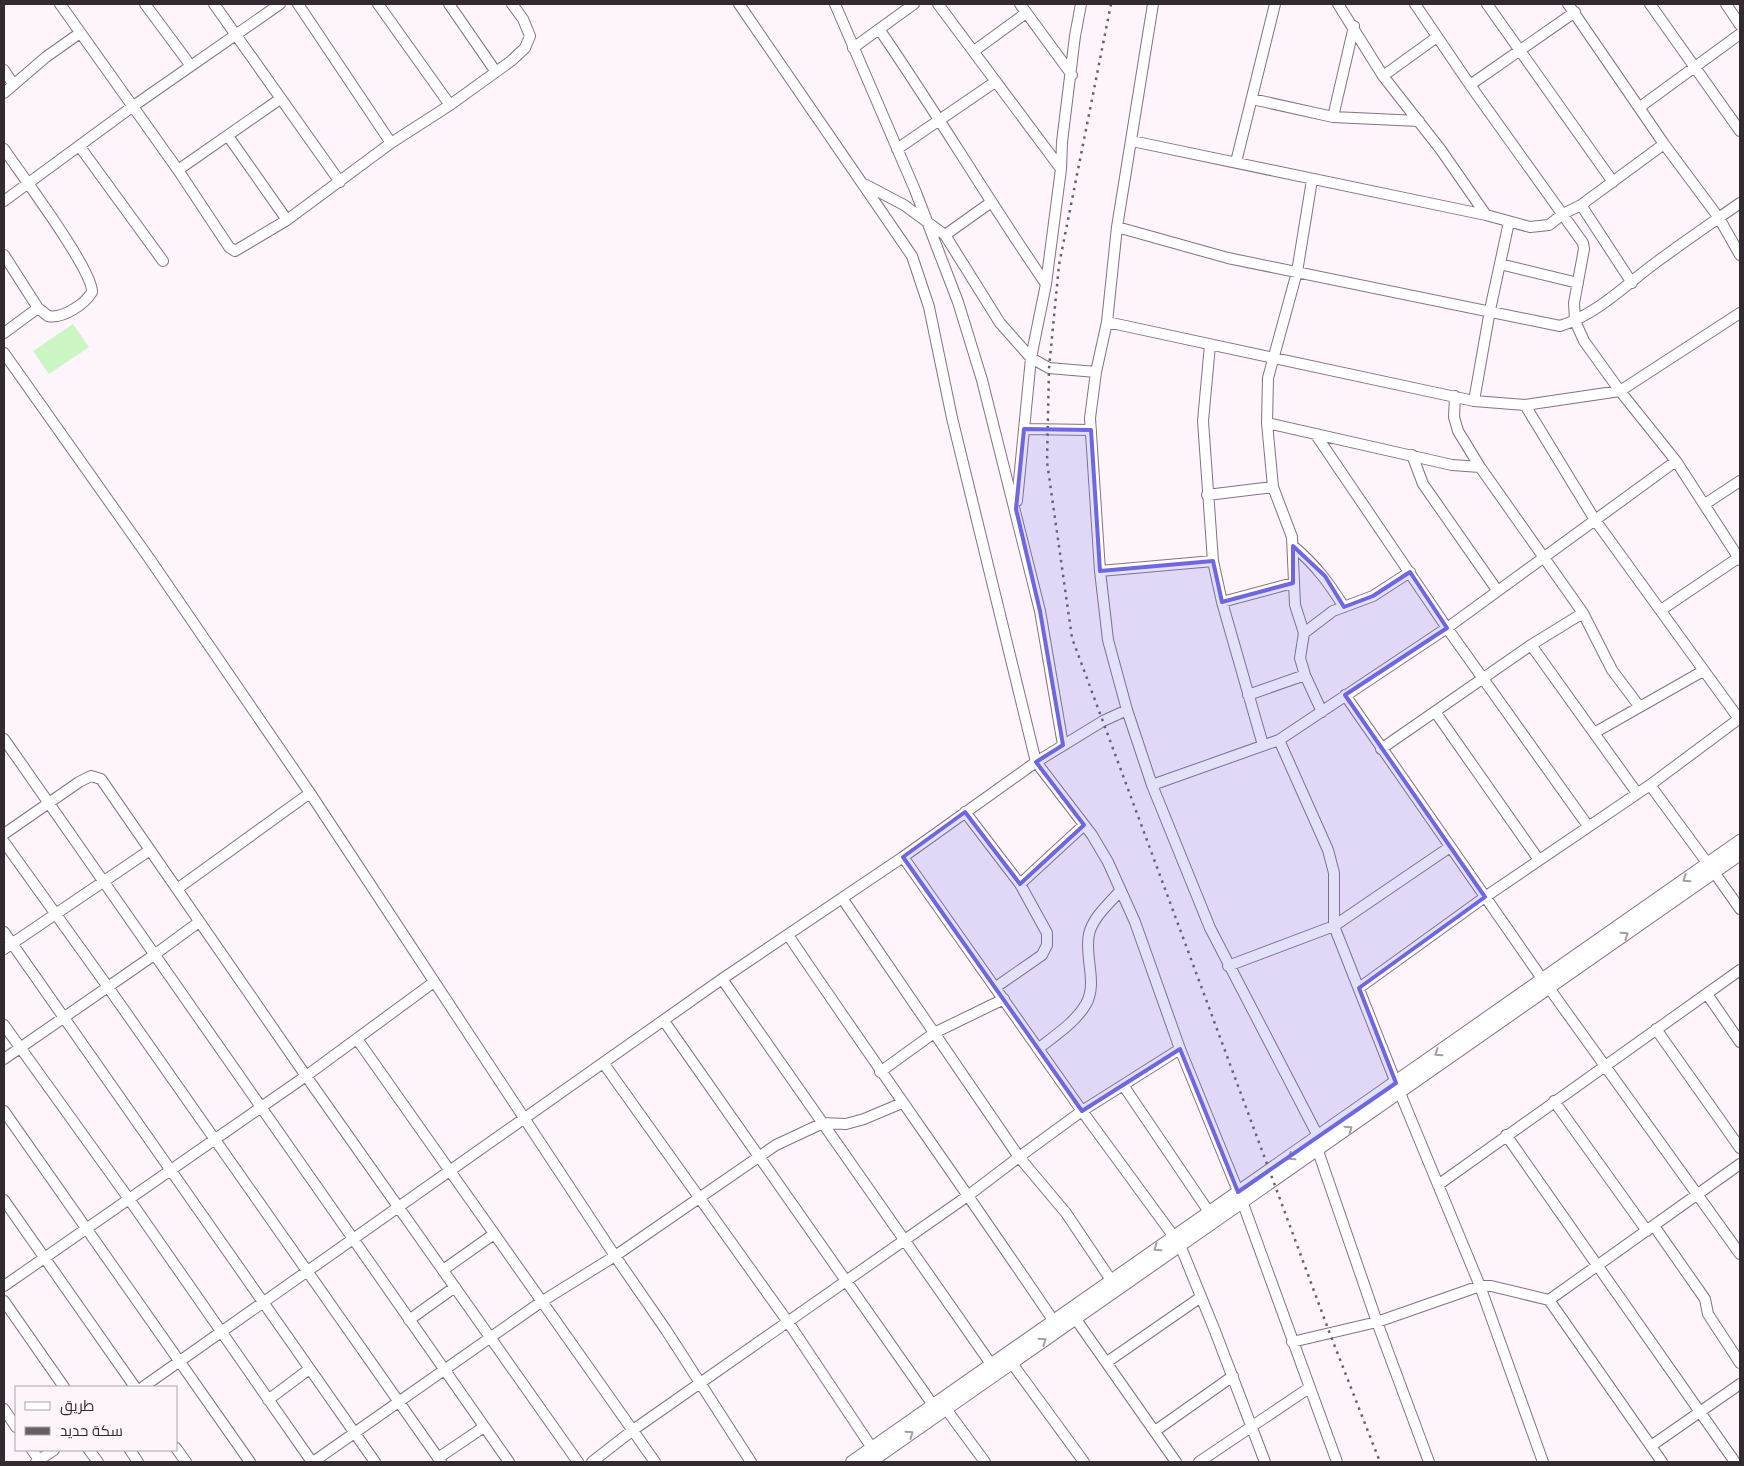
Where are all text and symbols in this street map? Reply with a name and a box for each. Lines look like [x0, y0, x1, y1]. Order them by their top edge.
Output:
one-way arrow [1682, 873, 1692, 882]
one-way arrow [1619, 932, 1629, 941]
one-way arrow [1435, 1047, 1444, 1056]
one-way arrow [1343, 1126, 1353, 1135]
one-way arrow [1287, 1150, 1296, 1160]
one-way arrow [1153, 1242, 1162, 1251]
one-way arrow [1037, 1338, 1047, 1347]
legend [15, 1386, 178, 1451]
text: طريق [60, 1397, 94, 1416]
text: سكة حديد [60, 1422, 123, 1440]
one-way arrow [904, 1431, 914, 1440]

